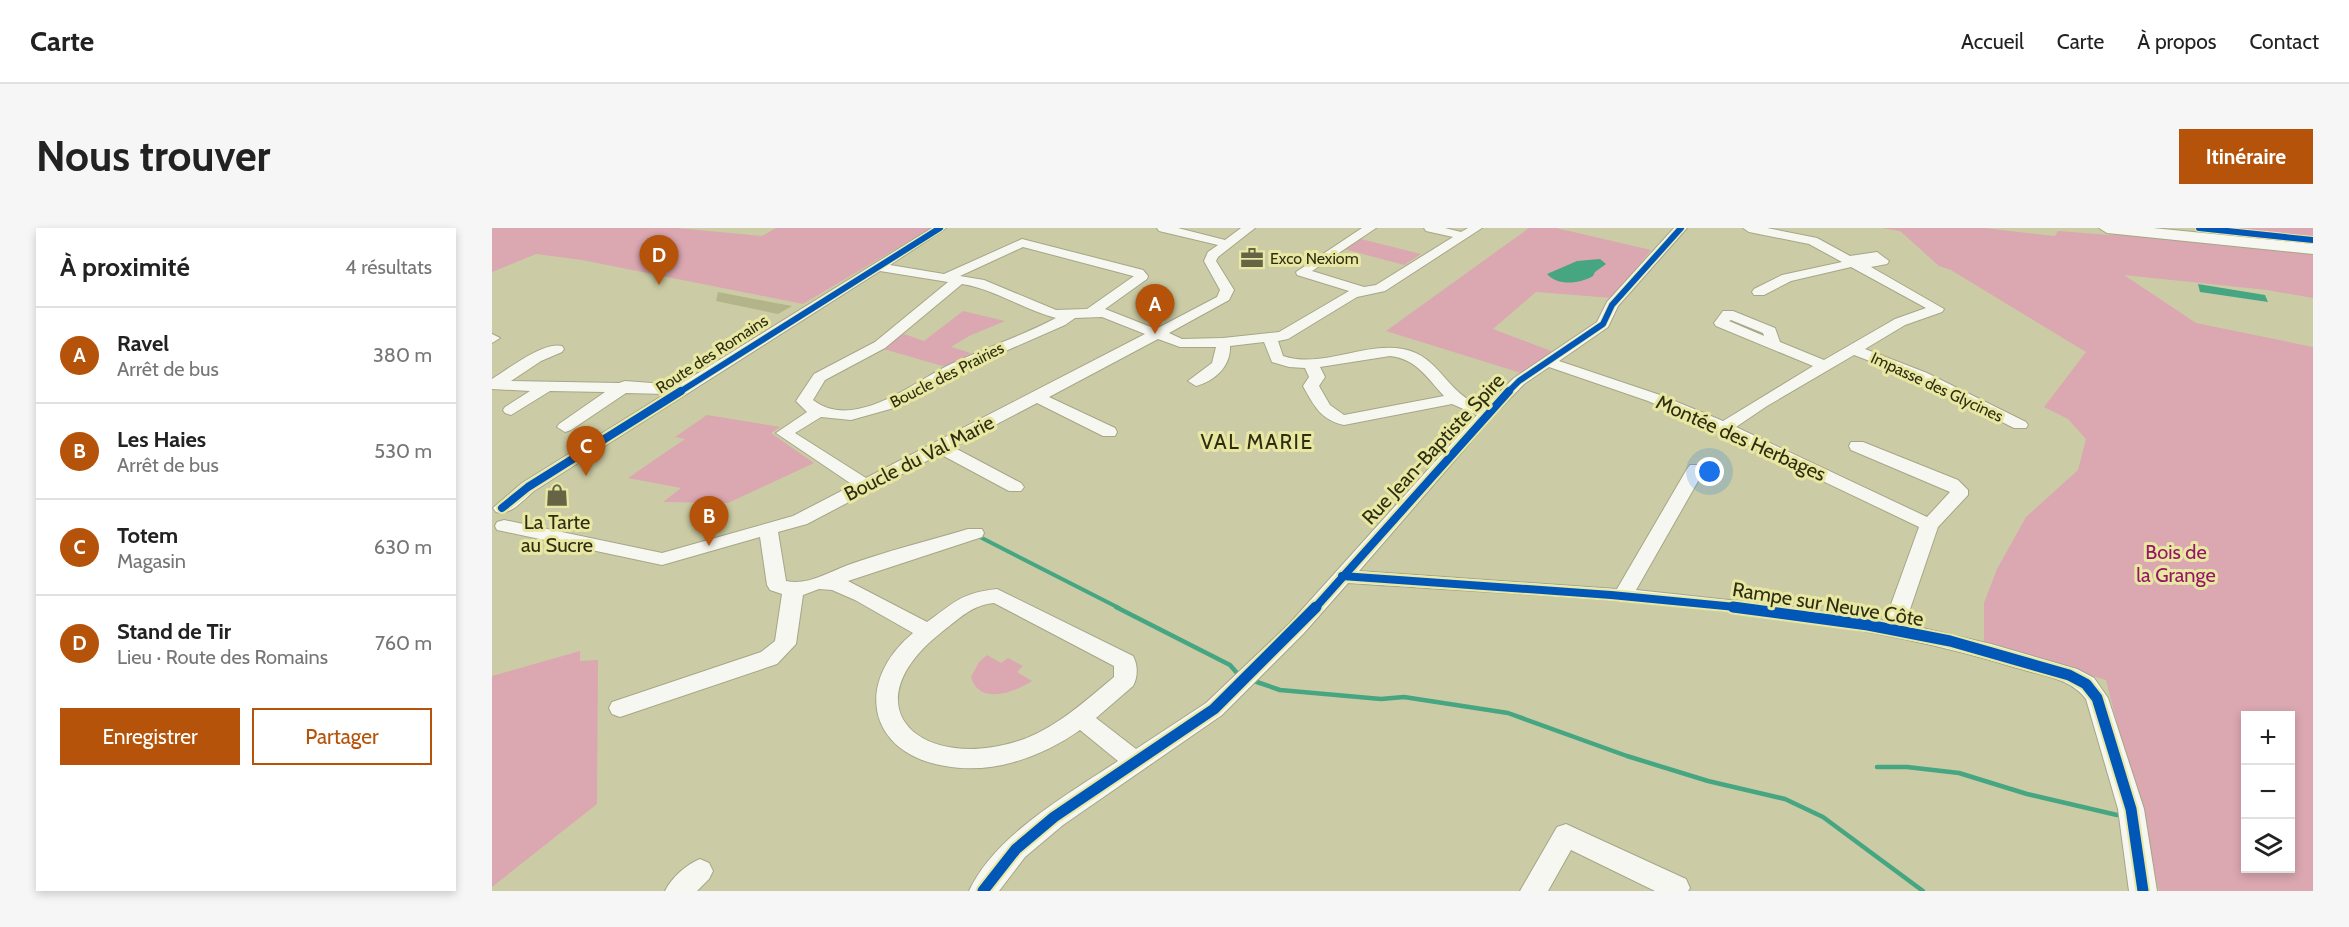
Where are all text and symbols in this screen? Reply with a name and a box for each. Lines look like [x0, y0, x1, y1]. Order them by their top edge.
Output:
text: Carte [30, 24, 94, 58]
text: Accueil [1961, 29, 2024, 54]
text: Carte [2057, 29, 2104, 54]
text: À propos [2137, 29, 2216, 54]
text: Contact [2249, 29, 2319, 54]
button: Itinéraire [2179, 129, 2313, 184]
text: Nous trouver [36, 130, 270, 182]
pin: D [640, 236, 678, 285]
office icon: Exco Nexiom [1239, 245, 1265, 271]
place label: Exco Nexiom [1270, 249, 1359, 268]
text: À proximité [60, 251, 190, 283]
text: 4 résultats [345, 255, 432, 279]
pin: A [1136, 285, 1174, 334]
street label: Route des Romains [652, 310, 772, 397]
text: Ravel [117, 330, 169, 357]
street label: Boucle des Prairies [887, 338, 1007, 412]
text: A [73, 343, 86, 367]
text: 380 m [373, 343, 432, 367]
street label: Impasse des Glycines [1868, 348, 2006, 426]
text: Arrêt de bus [117, 357, 219, 381]
street label: Rue Jean-Baptiste Spire [1357, 368, 1509, 530]
street label: Montée des Herbages [1652, 390, 1830, 486]
street label: Boucle du Val Marie [840, 410, 998, 506]
text: Les Haies [117, 426, 206, 453]
pin: C [566, 426, 605, 476]
district label: VAL MARIE [1200, 429, 1314, 454]
text: B [73, 439, 86, 463]
text: 530 m [374, 439, 432, 463]
text: Arrêt de bus [117, 453, 219, 477]
your location [1695, 457, 1724, 486]
shop icon: La Tarte au Sucre [544, 482, 570, 508]
pin: B [690, 496, 728, 546]
place label: La Tarte au Sucre [521, 510, 593, 557]
text: Totem [117, 522, 178, 549]
text: C [73, 535, 86, 559]
text: 630 m [374, 535, 432, 559]
park label: Bois de la Grange [2136, 540, 2216, 587]
text: Magasin [117, 549, 186, 573]
street label: Rampe sur Neuve Côte [1731, 577, 1925, 631]
text: Stand de Tir [117, 618, 231, 645]
text: D [72, 631, 87, 655]
text: 760 m [375, 631, 432, 655]
text: Lieu · Route des Romains [117, 645, 328, 669]
button: Enregistrer [60, 708, 240, 765]
button: Partager [252, 708, 432, 765]
map controls [2241, 711, 2295, 873]
button: + [2241, 711, 2295, 765]
button: − [2241, 765, 2295, 819]
button: layers [2241, 819, 2295, 873]

